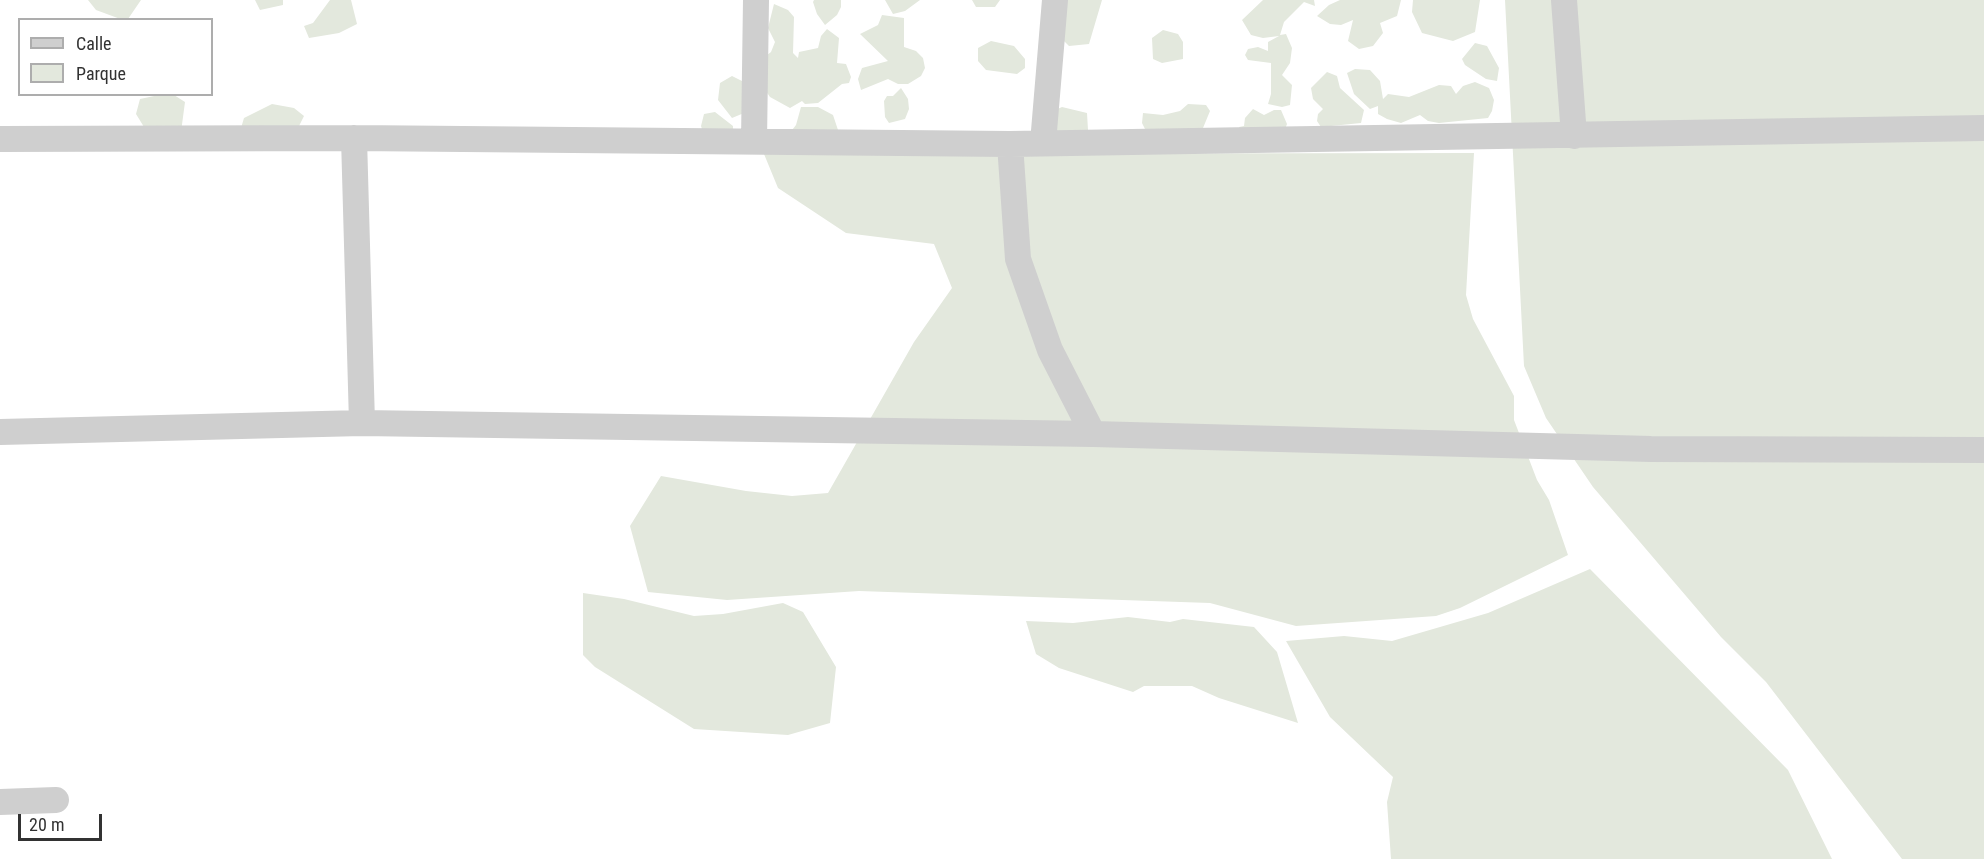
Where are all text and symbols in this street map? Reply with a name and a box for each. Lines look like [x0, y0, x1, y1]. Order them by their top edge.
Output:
legend [18, 18, 213, 96]
text: Calle [76, 33, 112, 54]
text: Parque [76, 63, 126, 84]
scale bar [21, 802, 105, 840]
text: 20 m [29, 814, 64, 835]

